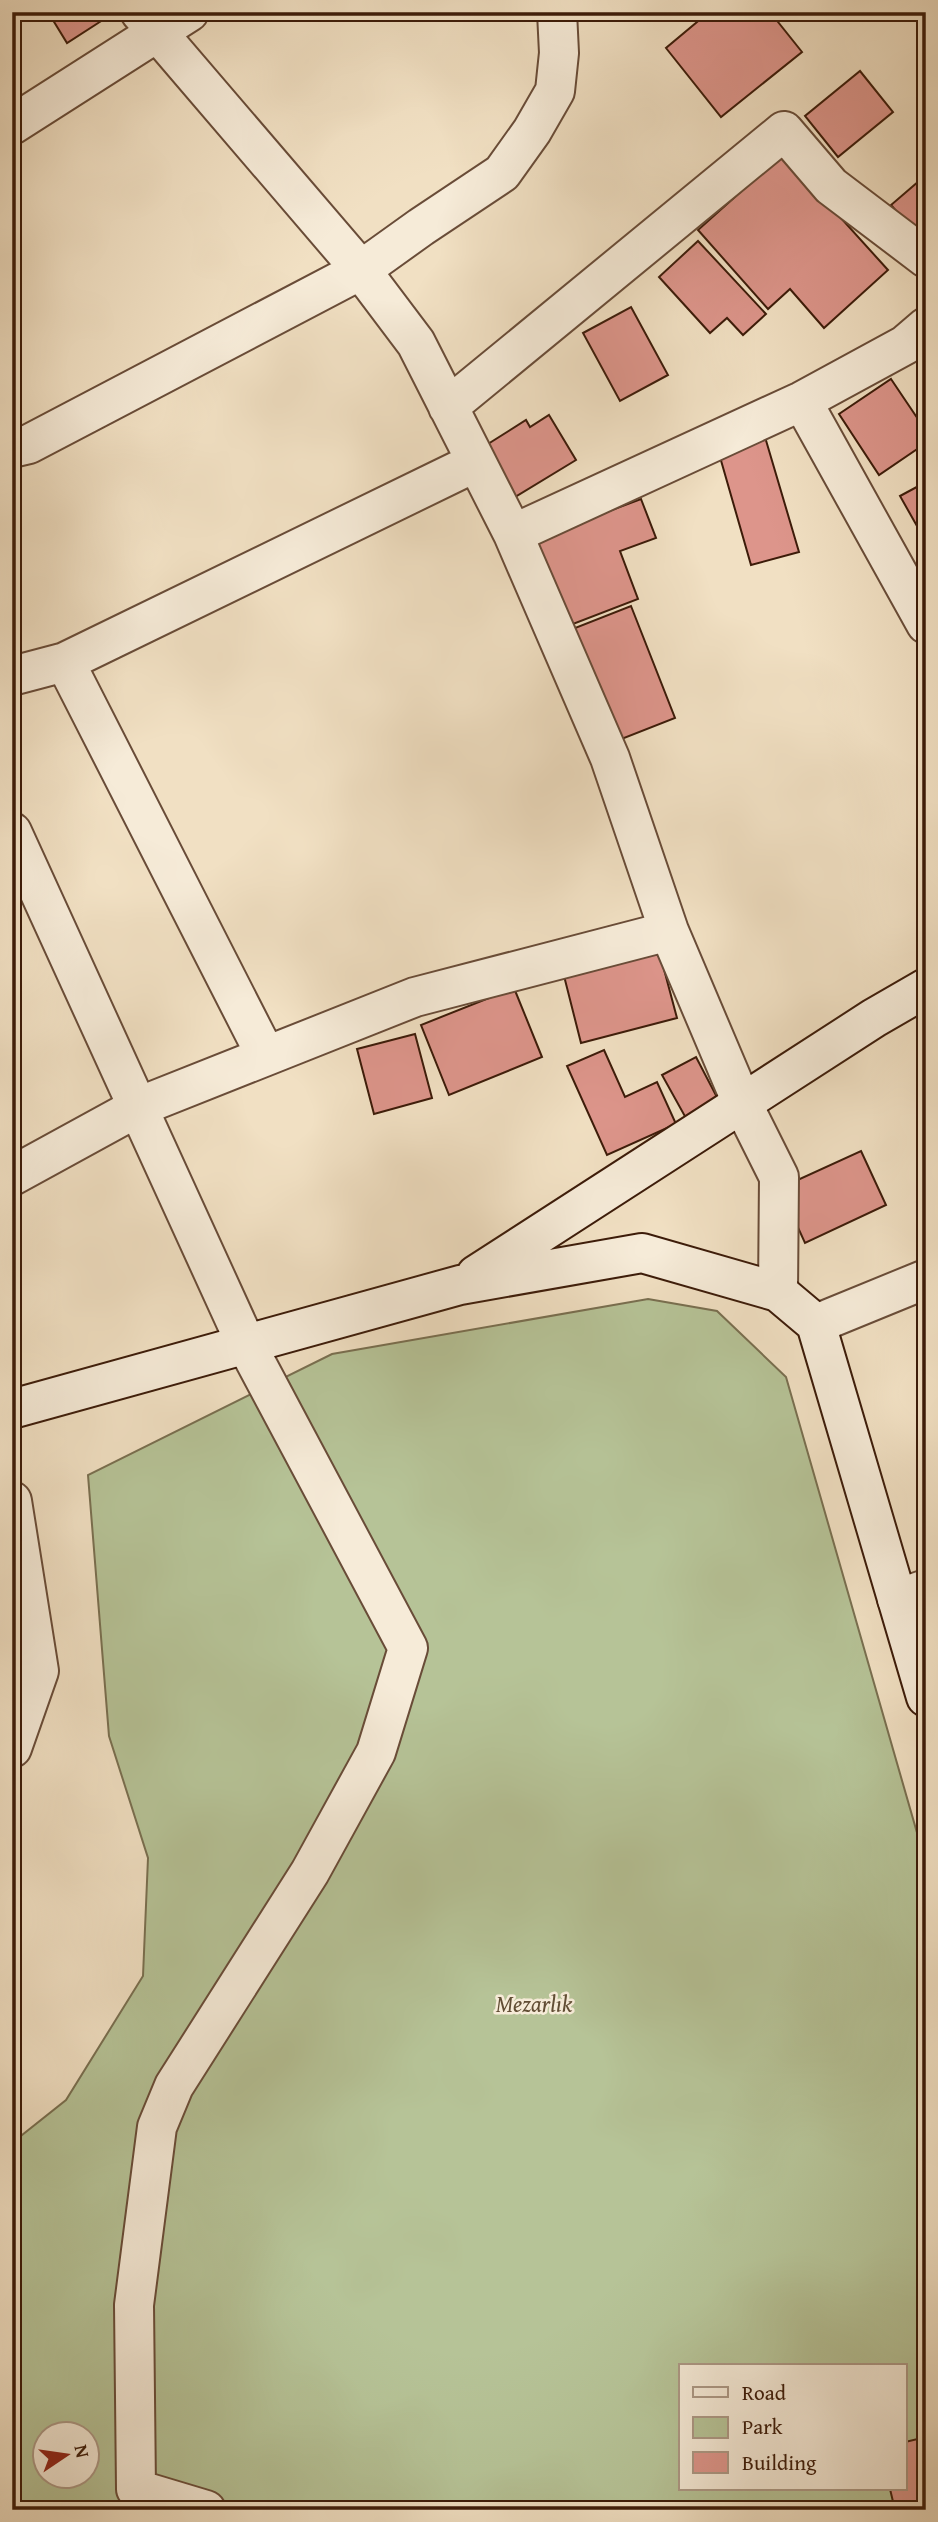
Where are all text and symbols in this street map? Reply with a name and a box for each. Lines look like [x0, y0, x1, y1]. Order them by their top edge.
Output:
park label: Mezarlık [496, 1987, 573, 2020]
legend [679, 2364, 906, 2490]
text: Road [742, 2377, 787, 2408]
text: Park [742, 2411, 783, 2442]
north arrow [32, 2420, 102, 2490]
text: N [67, 2442, 98, 2461]
text: Building [742, 2447, 817, 2478]

